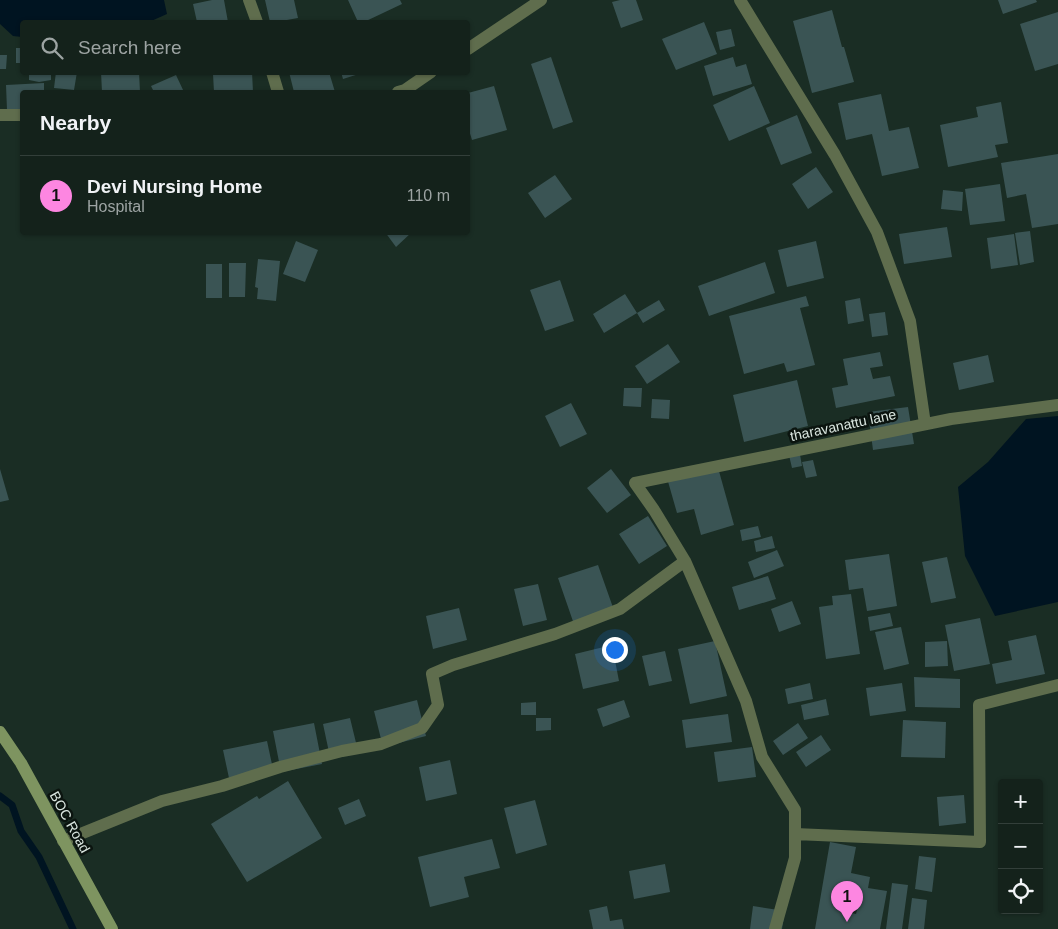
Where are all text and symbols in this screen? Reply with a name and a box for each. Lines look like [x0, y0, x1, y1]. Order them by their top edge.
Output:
search box [20, 20, 470, 75]
icon: search [38, 34, 66, 62]
text: Search here [78, 37, 182, 58]
text: Nearby [40, 111, 111, 134]
text: Devi Nursing Home [87, 176, 262, 197]
text: 1 [52, 187, 60, 204]
text: 110 m [407, 187, 450, 204]
text: Hospital [87, 198, 145, 215]
street label: tharavanattu lane [788, 406, 898, 444]
your location [602, 637, 628, 663]
map controls [998, 779, 1043, 914]
button: + [998, 779, 1043, 824]
street label: BOC Road [47, 789, 93, 855]
button: − [998, 824, 1043, 869]
button: locate [998, 869, 1043, 914]
pin: 1 [831, 881, 863, 922]

